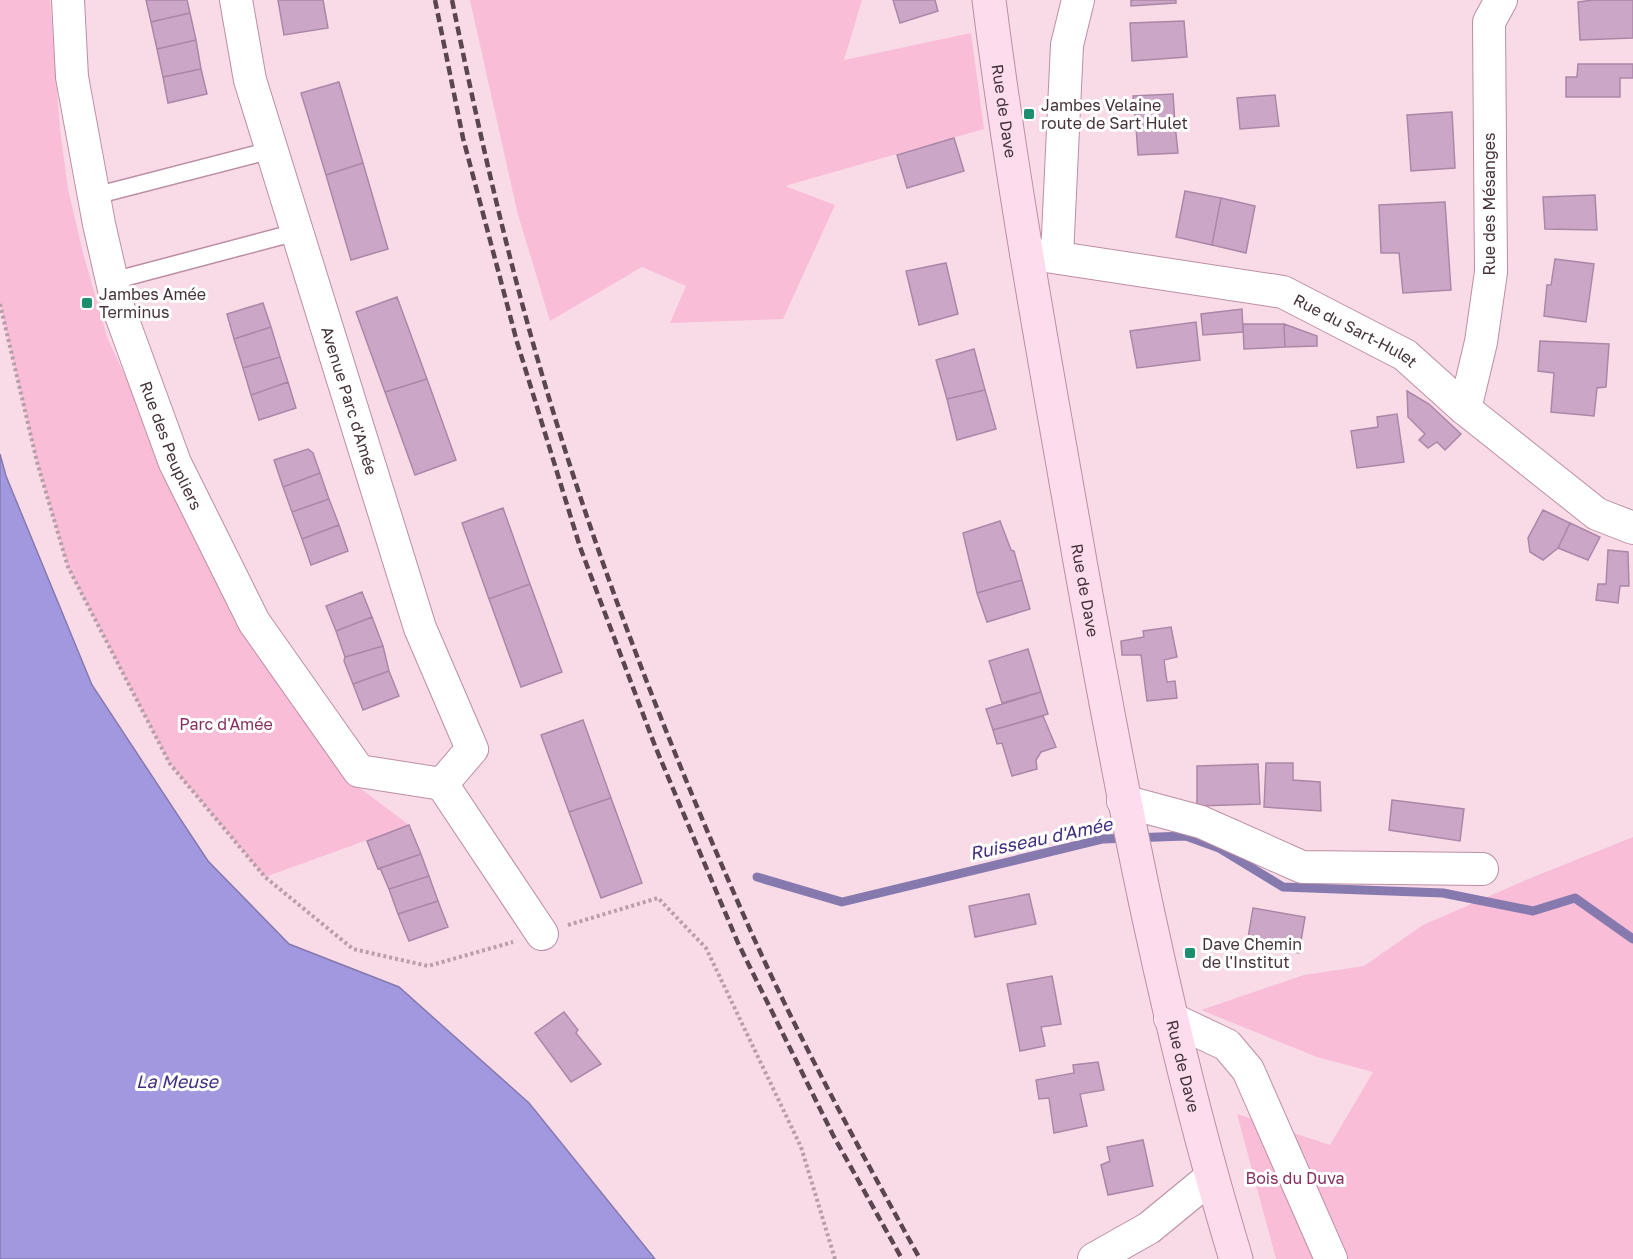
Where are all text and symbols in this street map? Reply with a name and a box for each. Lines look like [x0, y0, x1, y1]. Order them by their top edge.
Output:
street label: Rue de Dave [988, 63, 1021, 159]
place label: Jambes Velaine route de Sart Hulet [1041, 95, 1188, 133]
marker: Jambes Velaine route de Sart Hulet [1022, 107, 1036, 121]
street label: Rue des Mésanges [1479, 132, 1499, 276]
place label: Jambes Amée Terminus [99, 284, 206, 322]
street label: Rue du Sart-Hulet [1290, 289, 1422, 372]
marker: Jambes Amée Terminus [80, 296, 94, 310]
street label: Avenue Parc d'Amée [317, 324, 382, 477]
street label: Rue des Peupliers [136, 378, 207, 513]
street label: Rue de Dave [1067, 542, 1103, 638]
park label: Parc d'Amée [179, 714, 273, 734]
water label: Ruisseau d'Amée [968, 812, 1116, 864]
place label: Dave Chemin de l'Institut [1202, 934, 1302, 972]
marker: Dave Chemin de l'Institut [1183, 946, 1197, 960]
street label: Rue de Dave [1162, 1018, 1204, 1114]
water label: La Meuse [136, 1070, 220, 1092]
park label: Bois du Duva [1245, 1168, 1345, 1188]

